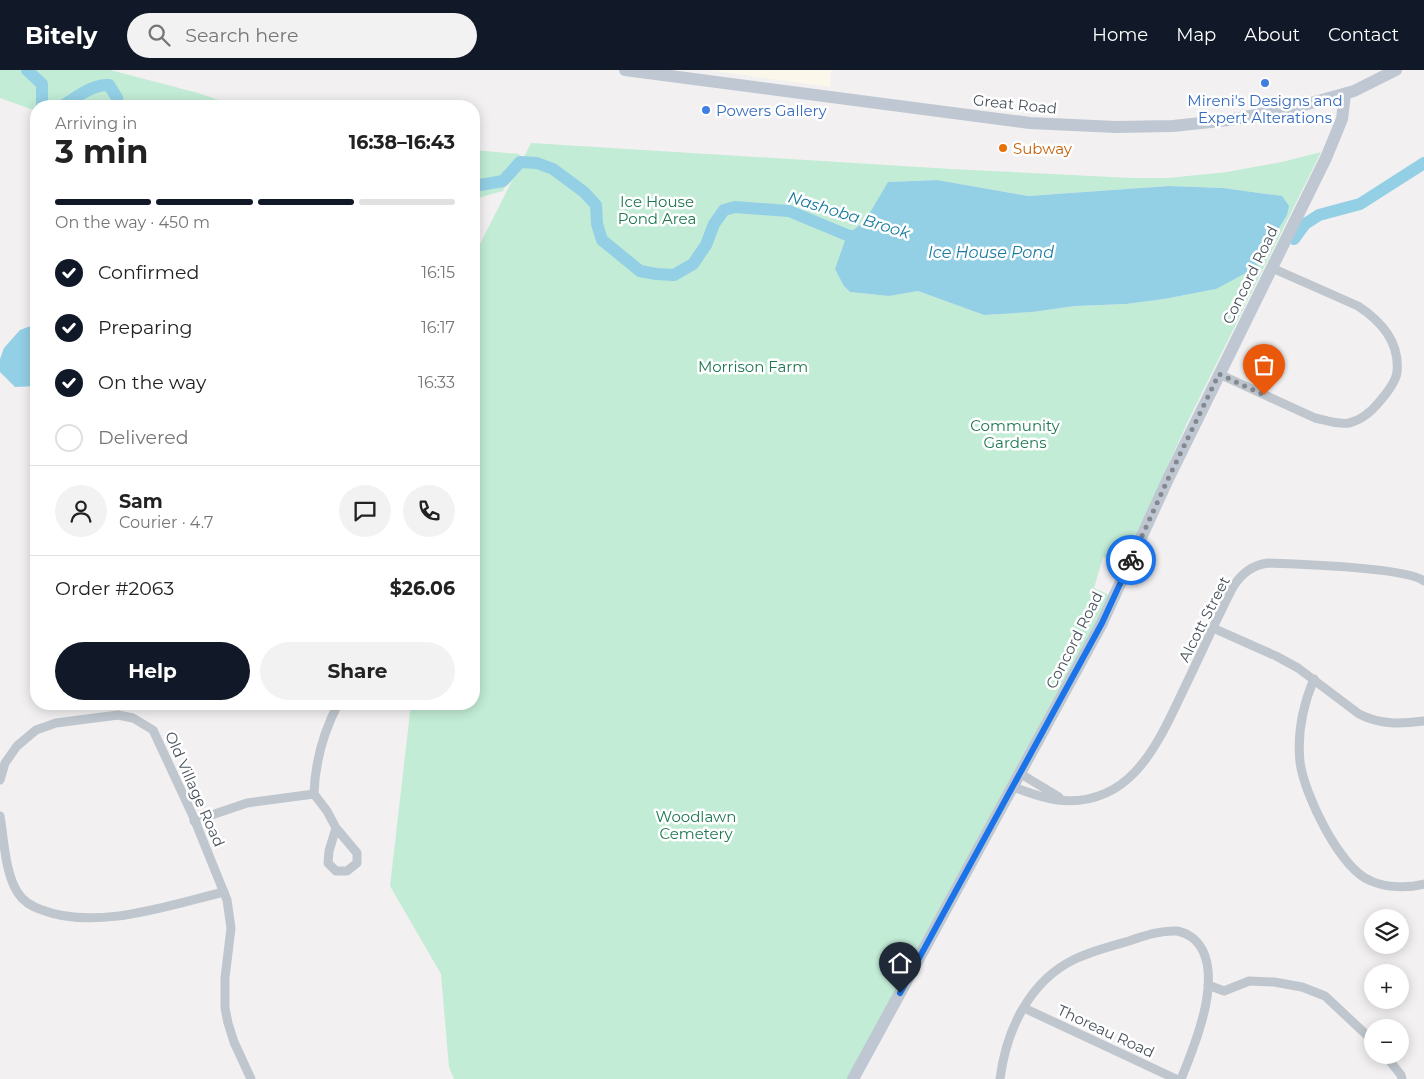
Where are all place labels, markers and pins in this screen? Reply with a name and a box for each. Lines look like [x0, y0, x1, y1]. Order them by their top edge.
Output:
marker: Mireni's Designs and Expert Alterations [1259, 77, 1271, 89]
place label: Mireni's Designs and Expert Alterations [1187, 91, 1343, 127]
place label: Powers Gallery [716, 101, 828, 120]
marker: Powers Gallery [700, 104, 712, 116]
place label: Subway [1013, 139, 1073, 158]
marker: Subway [997, 142, 1009, 154]
pin [1243, 344, 1285, 395]
pin [879, 942, 921, 993]

